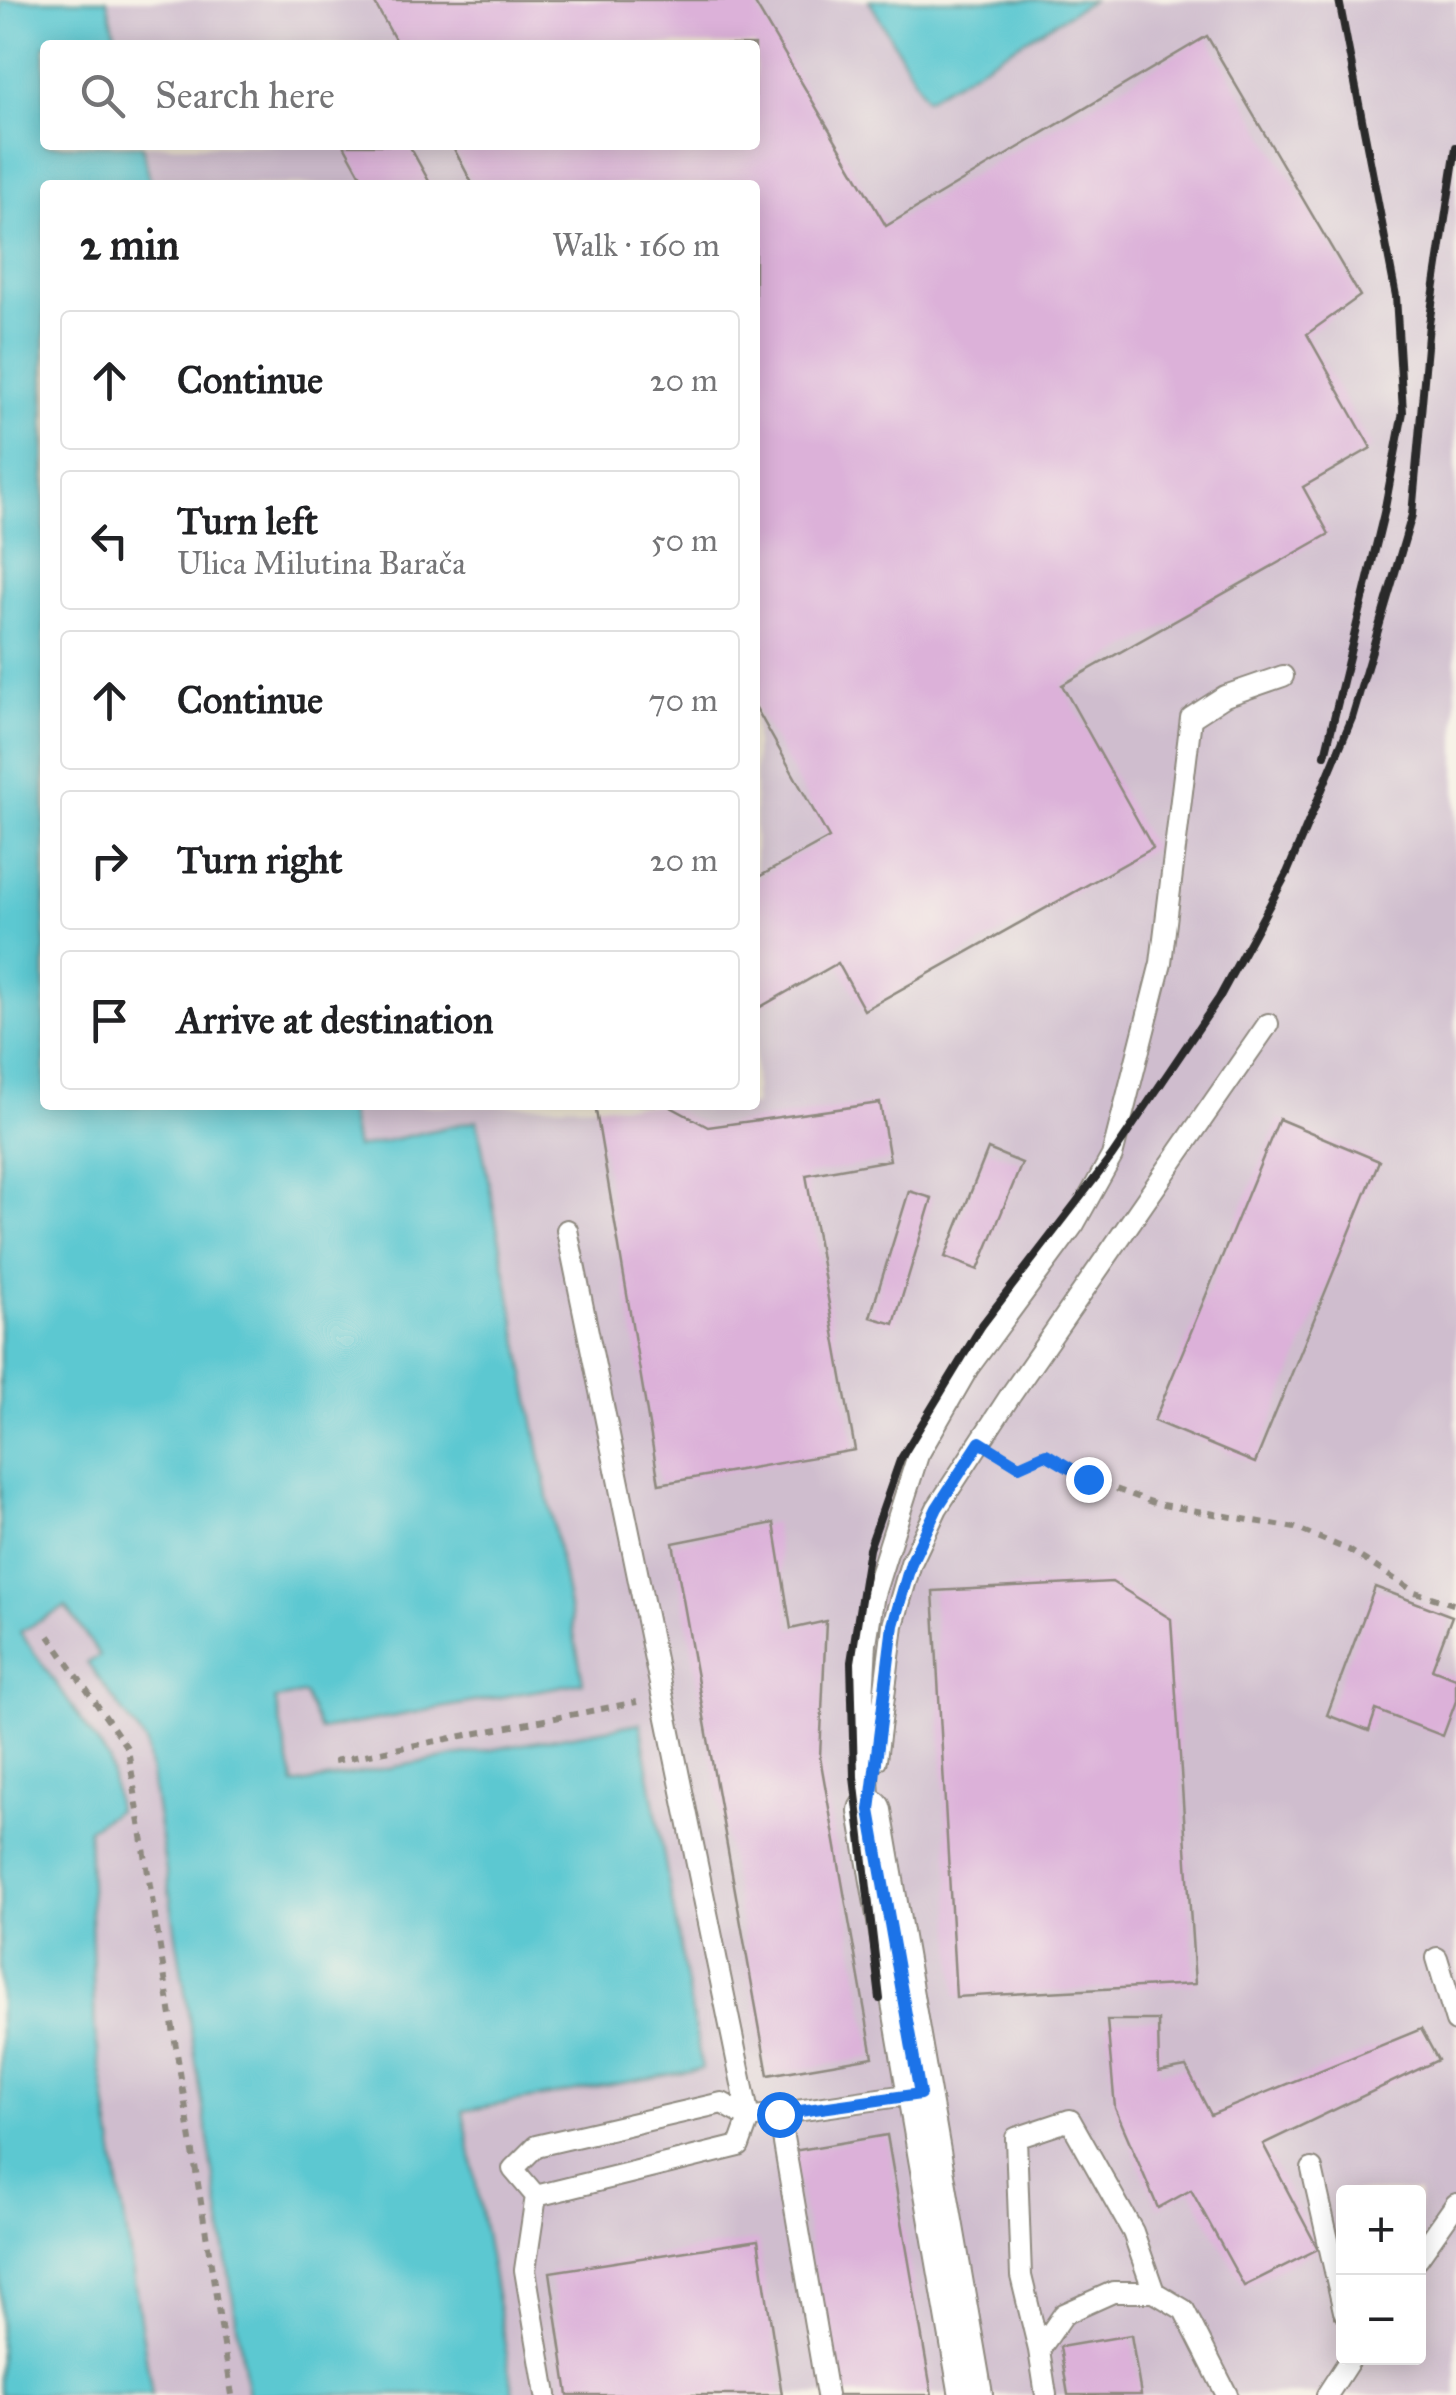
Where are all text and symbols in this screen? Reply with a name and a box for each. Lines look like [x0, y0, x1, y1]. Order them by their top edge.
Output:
search box [40, 40, 760, 150]
icon: search [75, 68, 130, 123]
text: Search here [155, 72, 335, 118]
text: 2 min [80, 219, 179, 271]
text: Walk · 160 m [552, 226, 720, 265]
icon: ahead [82, 353, 137, 408]
text: Continue [177, 357, 323, 403]
text: 20 m [650, 361, 718, 400]
text: Turn left [177, 498, 318, 544]
icon: left [82, 513, 137, 568]
text: 50 m [651, 521, 718, 560]
text: Ulica Milutina Barača [177, 544, 466, 583]
icon: ahead [82, 673, 137, 728]
text: Continue [177, 677, 323, 723]
text: 70 m [649, 681, 718, 720]
icon: right [82, 833, 137, 888]
text: Turn right [177, 837, 343, 883]
text: 20 m [650, 841, 718, 880]
icon: arrive [82, 993, 137, 1048]
text: Arrive at destination [177, 997, 494, 1043]
route end [1066, 1457, 1112, 1503]
route start [757, 2092, 803, 2138]
map controls [1336, 2185, 1426, 2365]
button: + [1336, 2185, 1426, 2275]
button: − [1336, 2275, 1426, 2365]

